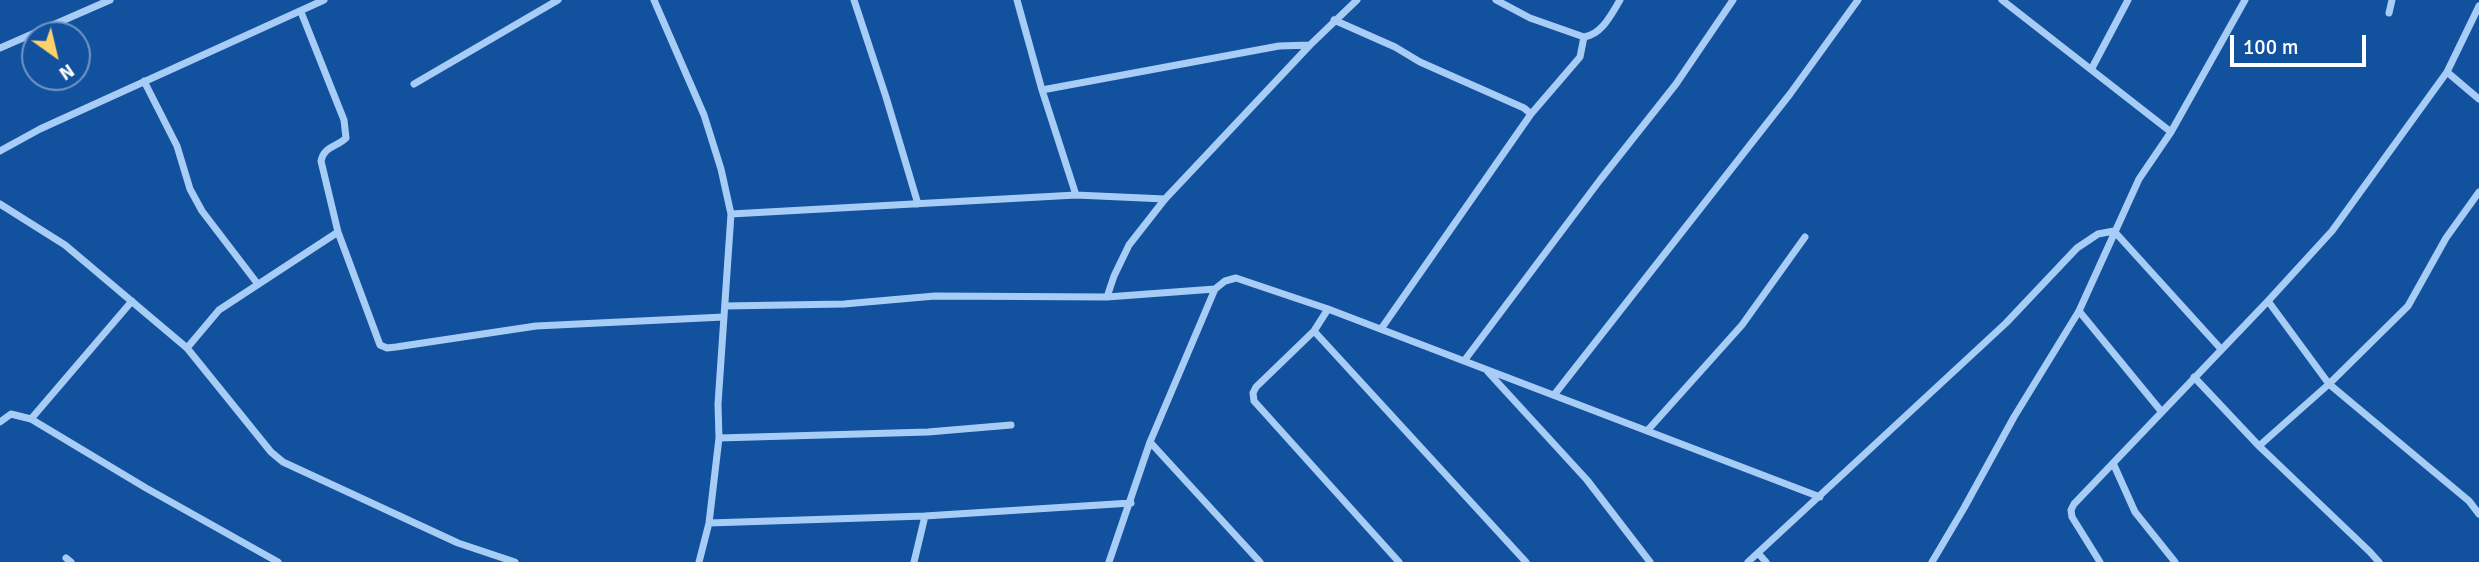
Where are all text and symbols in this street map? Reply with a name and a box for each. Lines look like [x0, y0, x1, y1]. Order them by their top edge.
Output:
north arrow [21, 21, 91, 91]
scale bar [2234, 21, 2370, 65]
text: 100 m [2243, 34, 2298, 60]
text: N [54, 58, 79, 85]

